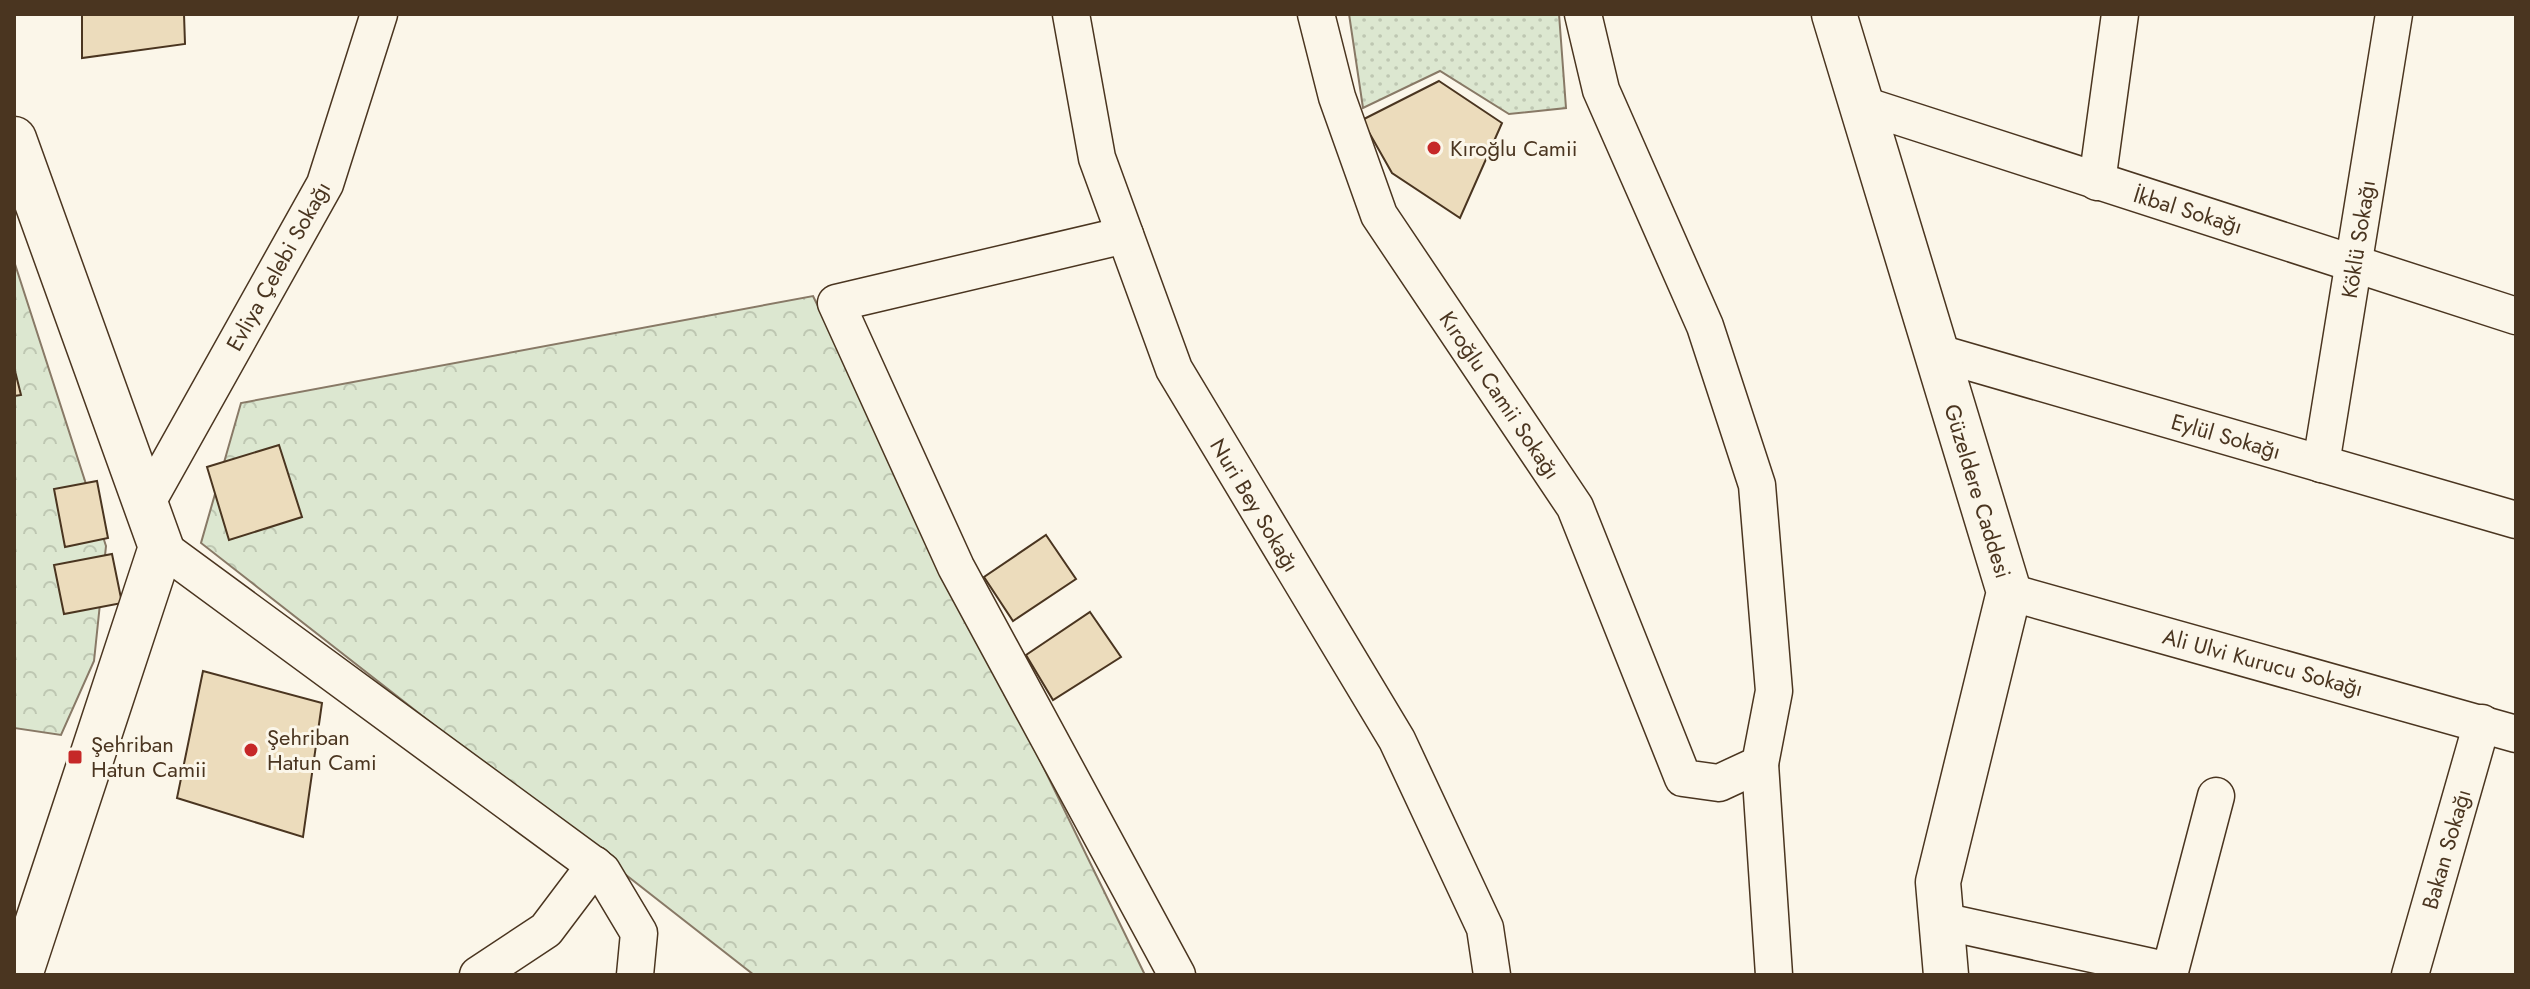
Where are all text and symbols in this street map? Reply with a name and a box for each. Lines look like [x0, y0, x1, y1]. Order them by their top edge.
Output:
place label: Kıroğlu Camii [1450, 132, 1577, 164]
marker: Kıroğlu Camii [1425, 139, 1443, 157]
street label: Evliya Çelebi Sokağı [218, 175, 338, 357]
street label: İkbal Sokağı [2130, 178, 2246, 242]
street label: Köklü Sokağı [2333, 178, 2383, 300]
street label: Kıroğlu Camii Sokağı [1432, 305, 1568, 485]
street label: Güzeldere Caddesi [1936, 400, 2020, 582]
street label: Eylül Sokağı [2167, 405, 2285, 467]
street label: Nuri Bey Sokağı [1202, 432, 1308, 578]
street label: Ali Ulvi Kurucu Sokağı [2159, 620, 2367, 704]
place label: Şehriban Hatun Cami [267, 721, 377, 778]
place label: Şehriban Hatun Camii [91, 728, 207, 785]
marker: Şehriban Hatun Cami [242, 741, 260, 759]
marker: Şehriban Hatun Camii [66, 748, 84, 766]
street label: Bakan Sokağı [2414, 785, 2478, 913]

